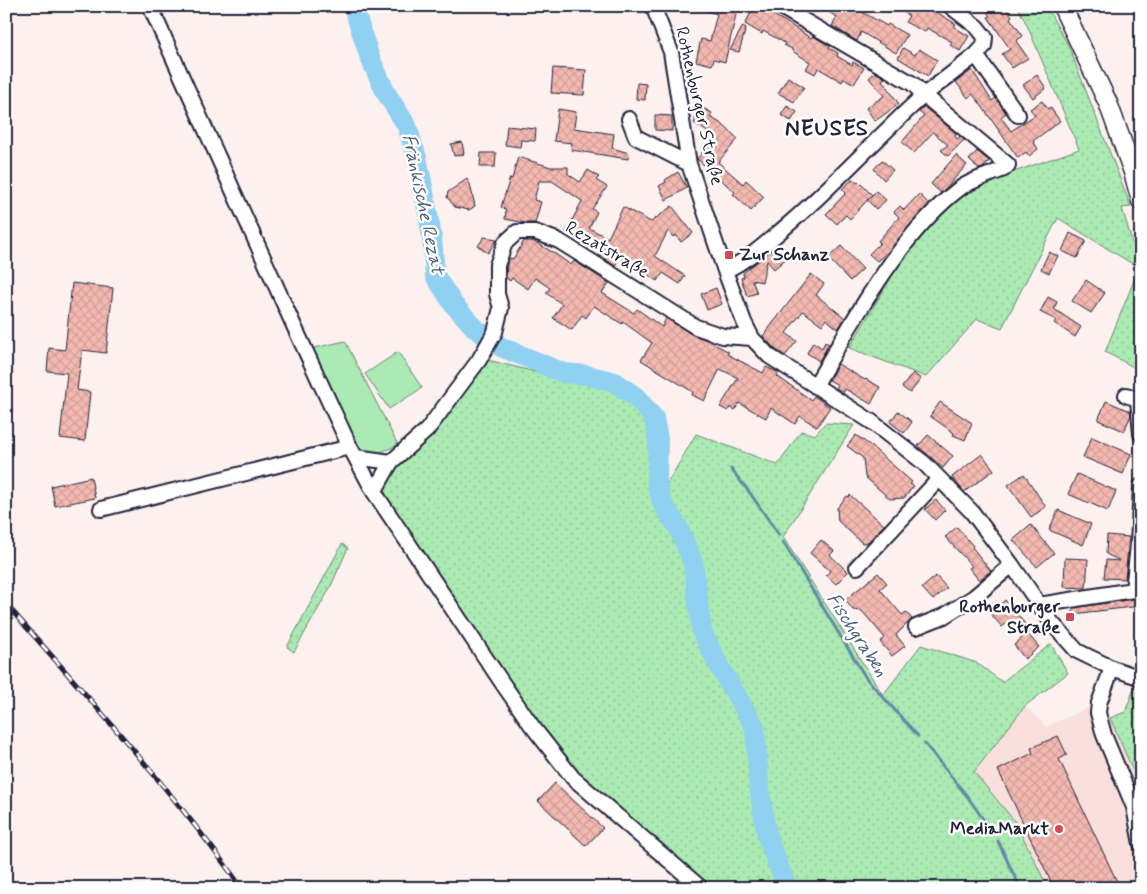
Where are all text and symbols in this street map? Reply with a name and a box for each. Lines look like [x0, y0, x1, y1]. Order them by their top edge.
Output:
street label: Rothenburger Straße [669, 24, 729, 188]
district label: NEUSES [785, 115, 869, 143]
water label: Fränkische Rezat [396, 132, 450, 278]
street label: Rezatstraße [561, 216, 653, 284]
place label: Zur Schanz [739, 243, 830, 267]
marker: Zur Schanz [723, 249, 735, 261]
water label: Fischgraben [821, 588, 893, 682]
place label: Rothenburger Straße [959, 595, 1061, 640]
marker: Rothenburger Straße [1064, 611, 1076, 623]
place label: MediaMarkt [950, 817, 1049, 841]
marker: MediaMarkt [1053, 823, 1065, 835]

